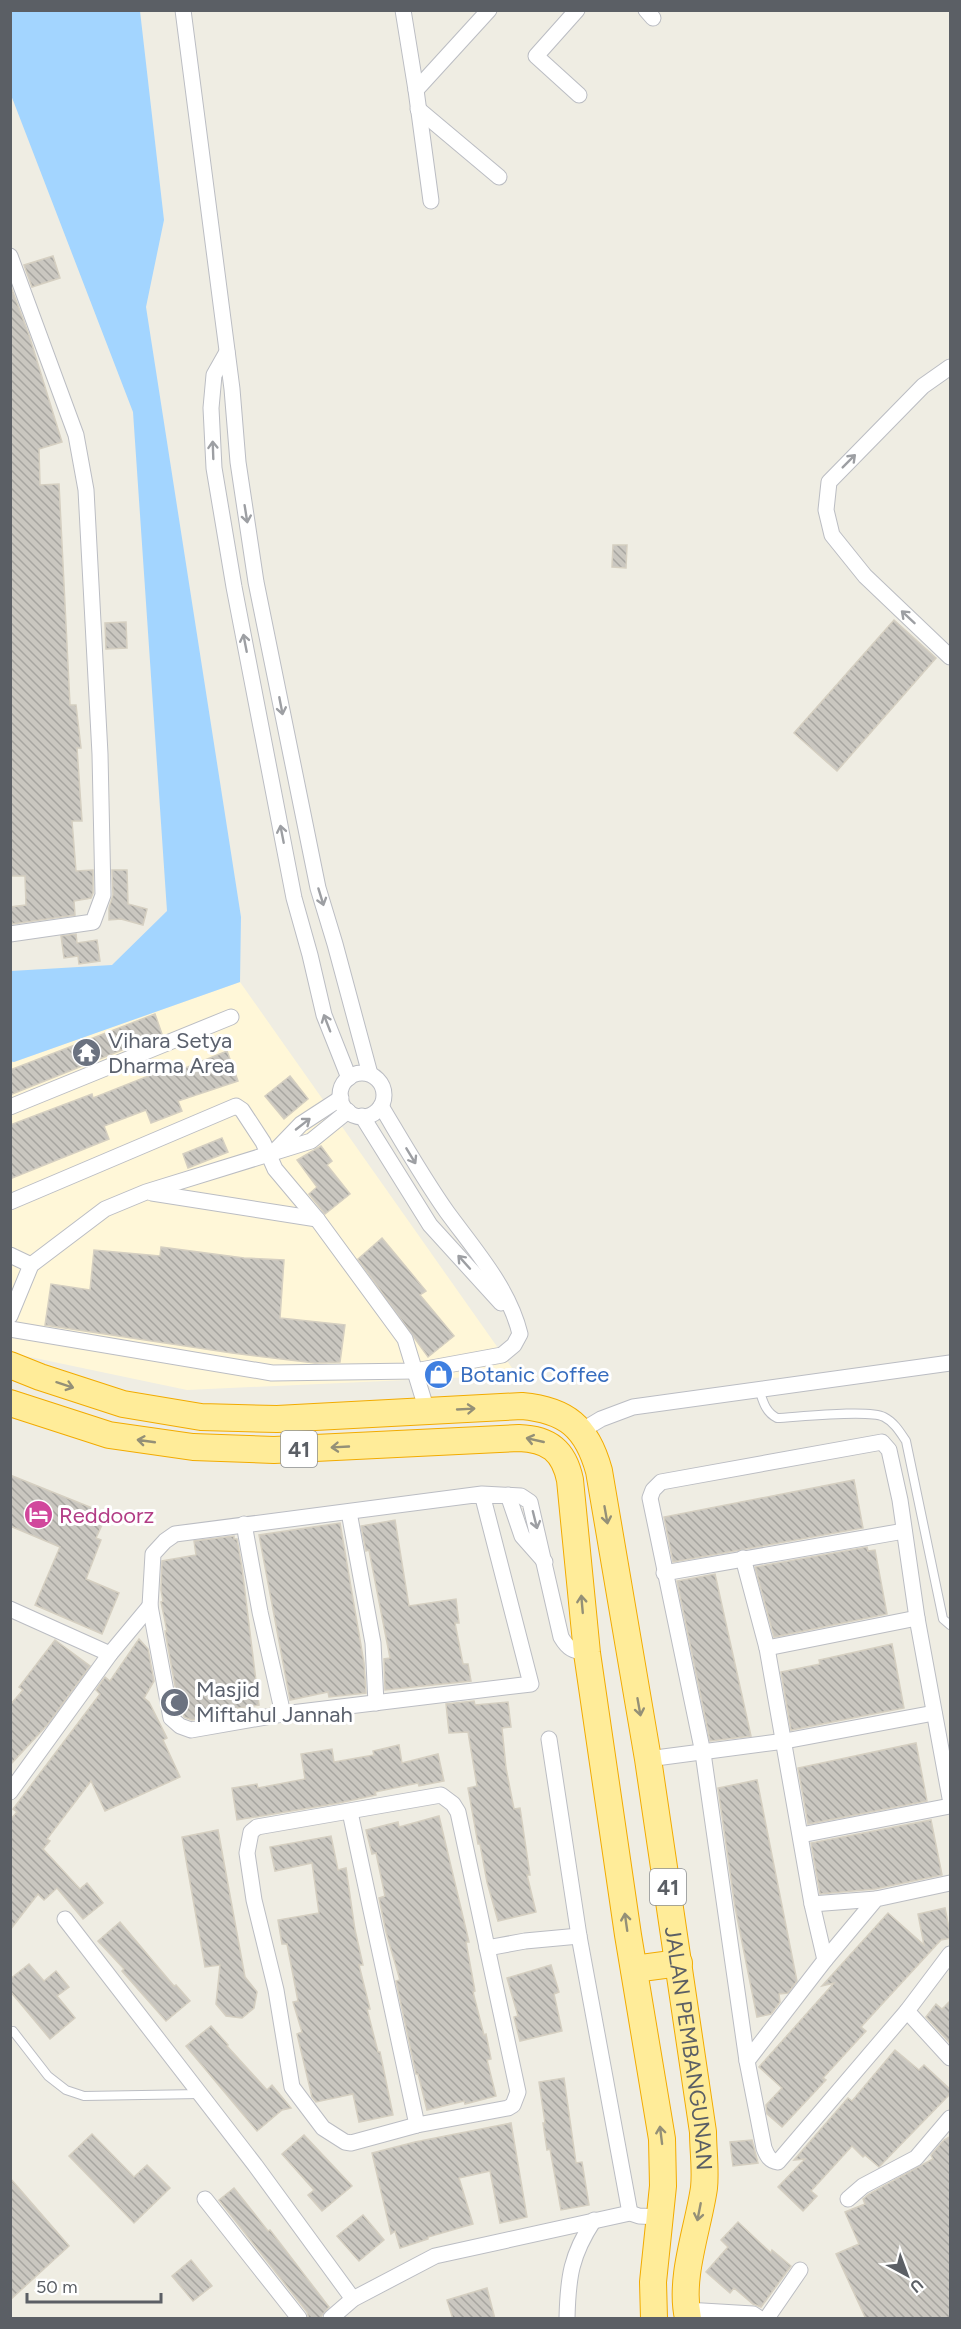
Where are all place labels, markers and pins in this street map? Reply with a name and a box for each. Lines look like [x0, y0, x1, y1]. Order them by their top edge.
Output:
place label: Vihara Setya Dharma Area [108, 1027, 235, 1079]
temple icon: Vihara Setya Dharma Area [71, 1037, 103, 1069]
shop icon: Botanic Coffee [423, 1358, 455, 1390]
place label: Botanic Coffee [460, 1361, 609, 1388]
hotel icon: Reddoorz [22, 1499, 54, 1531]
place label: Reddoorz [59, 1502, 154, 1529]
place label: Masjid Miftahul Jannah [196, 1676, 353, 1728]
mosque icon: Masjid Miftahul Jannah [159, 1686, 191, 1718]

